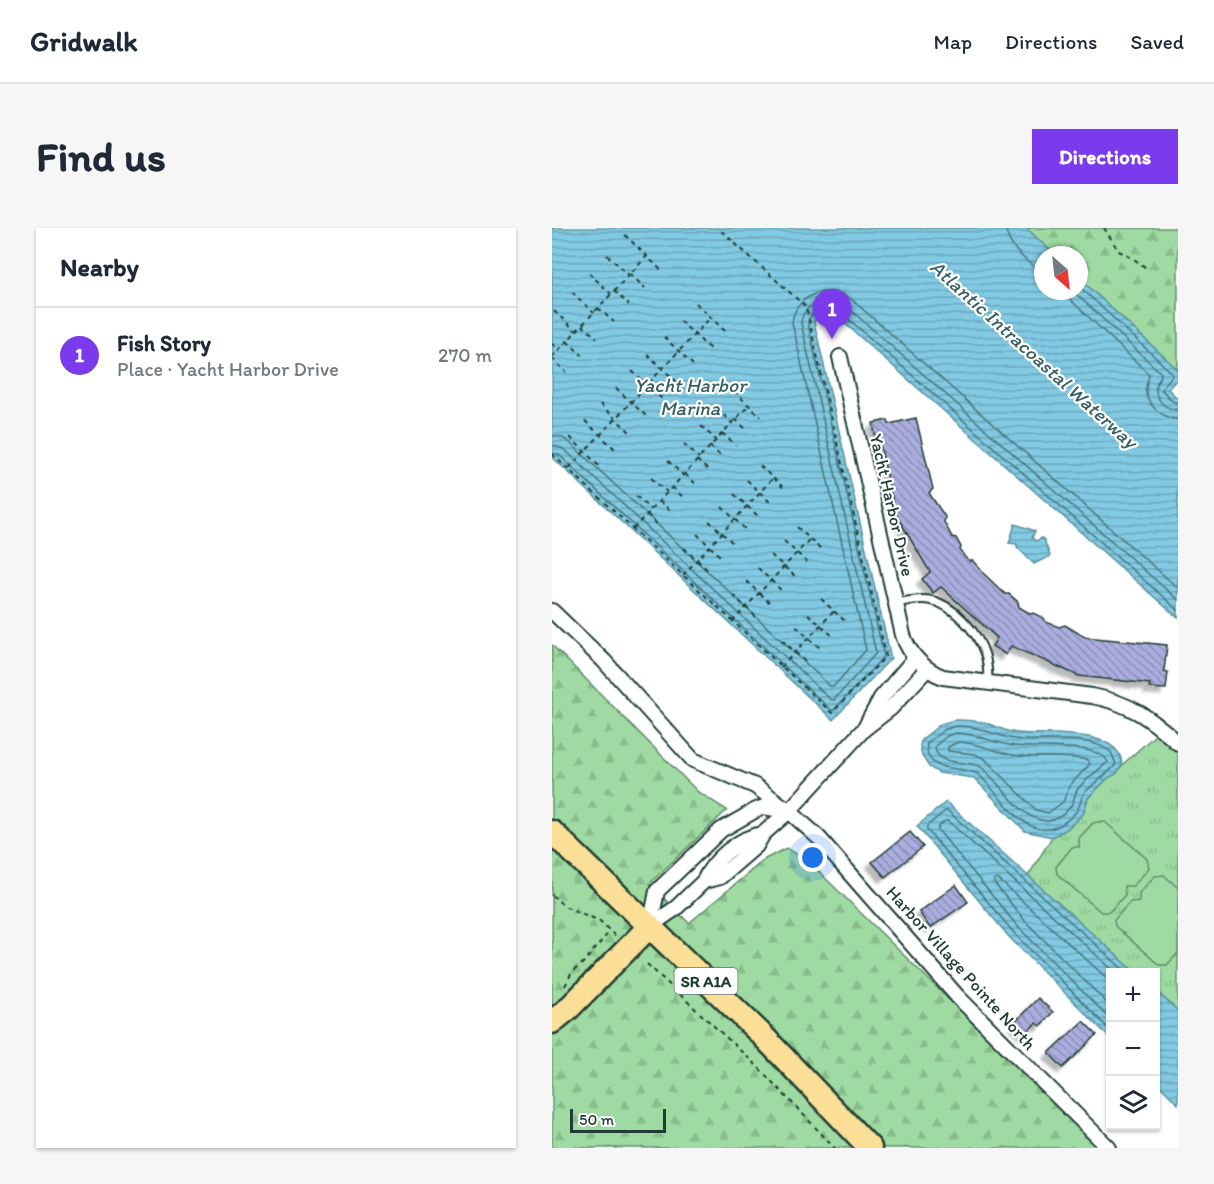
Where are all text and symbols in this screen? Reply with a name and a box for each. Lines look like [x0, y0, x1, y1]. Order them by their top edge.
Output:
text: Gridwalk [30, 24, 138, 58]
text: Map [934, 29, 972, 54]
text: Directions [1005, 29, 1097, 54]
text: Saved [1130, 29, 1184, 54]
button: Directions [1032, 129, 1178, 184]
text: Find us [36, 131, 166, 182]
north arrow [1034, 246, 1088, 300]
text: Nearby [60, 251, 139, 283]
water label: Atlantic Intracoastal Waterway [926, 255, 1144, 455]
pin: 1 [812, 290, 852, 339]
text: Fish Story [117, 330, 211, 357]
text: 1 [75, 343, 84, 367]
text: 270 m [438, 343, 492, 367]
text: Place · Yacht Harbor Drive [117, 357, 339, 381]
water label: Yacht Harbor Marina [634, 373, 748, 420]
street label: Yacht Harbor Drive [865, 432, 919, 578]
your location [798, 843, 827, 872]
street label: Harbor Village Pointe North [881, 881, 1041, 1055]
road number: SR A1A [674, 968, 738, 994]
map controls [1106, 968, 1160, 1130]
button: + [1106, 968, 1160, 1022]
button: − [1106, 1022, 1160, 1076]
button: layers [1106, 1076, 1160, 1130]
scale bar [570, 1106, 666, 1134]
text: 50 m [579, 1110, 614, 1129]

